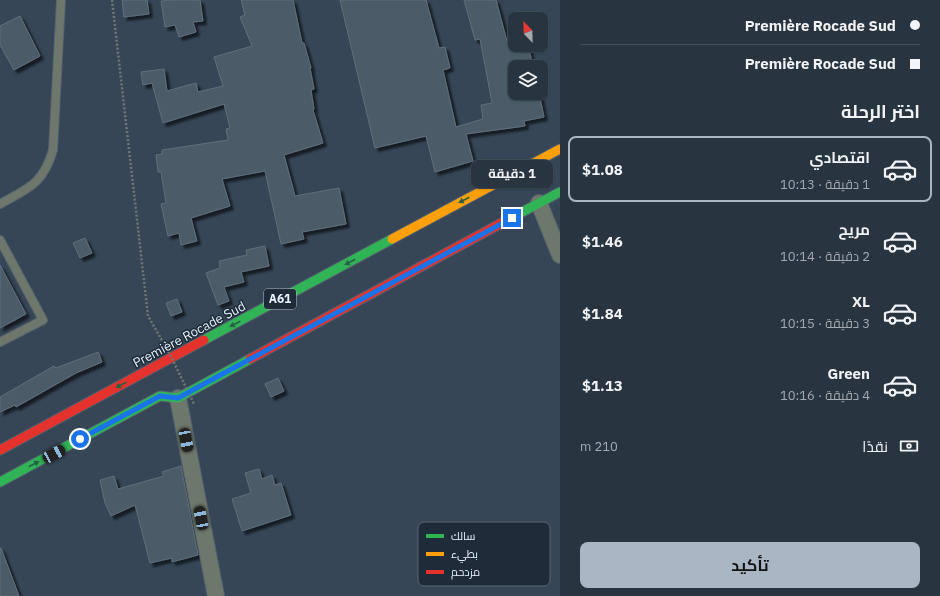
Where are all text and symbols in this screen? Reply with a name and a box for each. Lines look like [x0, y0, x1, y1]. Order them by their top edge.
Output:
north arrow [508, 12, 548, 52]
map controls [508, 12, 548, 100]
text: Première Rocade Sud [745, 16, 896, 35]
text: Première Rocade Sud [745, 54, 896, 73]
button: layers [508, 60, 548, 100]
text: اختر الرحلة [841, 100, 920, 123]
text: اقتصادي [810, 148, 870, 167]
icon: car [882, 151, 918, 187]
callout: 1 دقيقة [471, 160, 553, 188]
text: $1.08 [582, 160, 623, 179]
text: 1 دقيقة [488, 165, 536, 182]
text: 1 دقيقة · 10:13 [780, 176, 870, 193]
one-way arrow [458, 197, 470, 204]
route end [503, 209, 521, 227]
text: مريح [838, 220, 870, 239]
icon: car [882, 223, 918, 259]
text: $1.46 [582, 232, 623, 251]
text: 2 دقيقة · 10:14 [780, 248, 870, 265]
one-way arrow [344, 259, 355, 265]
road number: A61 [264, 289, 296, 309]
text: XL [852, 292, 870, 311]
icon: car [882, 295, 918, 331]
street label: Première Rocade Sud [130, 298, 249, 371]
text: $1.84 [582, 304, 623, 323]
text: 3 دقيقة · 10:15 [780, 315, 870, 332]
one-way arrow [229, 320, 241, 327]
text: Green [827, 364, 870, 383]
icon: car [882, 367, 918, 403]
text: $1.13 [582, 376, 623, 395]
one-way arrow [115, 382, 127, 389]
text: 4 دقيقة · 10:16 [780, 387, 870, 404]
car [178, 427, 194, 453]
route start [71, 430, 89, 448]
icon: cash [898, 435, 920, 457]
text: نقدًا [862, 437, 888, 456]
text: 210 m [580, 438, 618, 455]
car [41, 443, 67, 465]
one-way arrow [29, 460, 40, 467]
car [193, 505, 209, 531]
legend [418, 522, 550, 586]
text: سالك [451, 529, 475, 543]
button: تأكيد [580, 542, 920, 588]
text: بطيء [451, 547, 478, 563]
text: مزدحم [451, 565, 480, 580]

